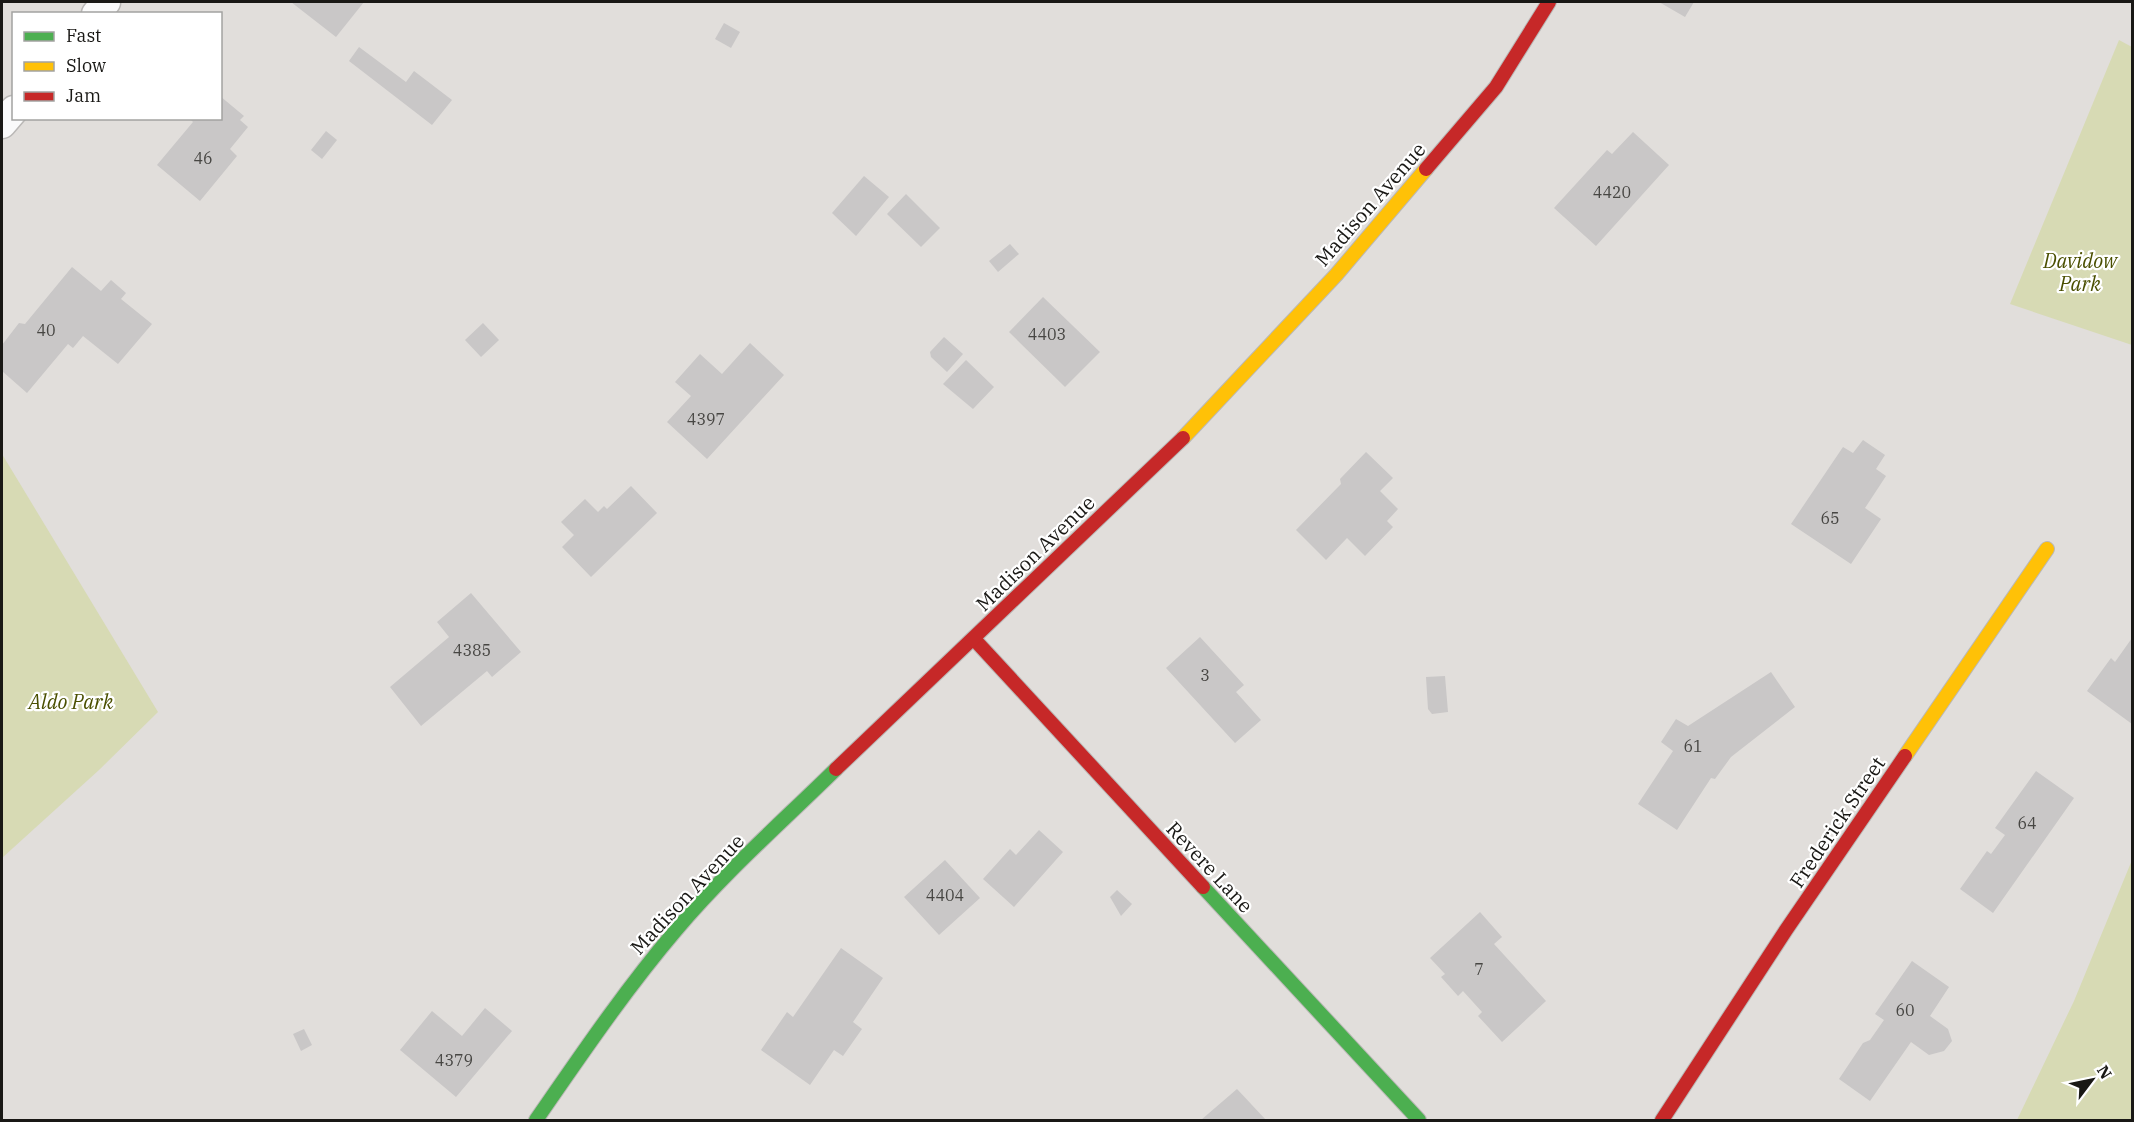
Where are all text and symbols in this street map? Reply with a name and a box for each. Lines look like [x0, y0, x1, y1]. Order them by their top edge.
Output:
legend [12, 12, 222, 120]
text: Fast [66, 24, 101, 47]
text: Slow [66, 54, 106, 77]
text: Jam [66, 84, 101, 107]
street label: Madison Avenue [1309, 136, 1431, 272]
house number: 46 [193, 148, 213, 168]
house number: 4420 [1593, 182, 1631, 202]
park label: Davidow Park [2042, 247, 2119, 297]
house number: 40 [36, 320, 56, 340]
house number: 4403 [1028, 324, 1066, 344]
house number: 4397 [687, 409, 725, 429]
street label: Madison Avenue [970, 489, 1100, 617]
house number: 65 [1820, 508, 1840, 528]
house number: 4385 [453, 640, 491, 660]
house number: 3 [1200, 665, 1210, 685]
park label: Aldo Park [27, 688, 114, 715]
house number: 61 [1683, 736, 1703, 756]
street label: Frederick Street [1783, 751, 1891, 893]
house number: 64 [2017, 813, 2037, 833]
street label: Revere Lane [1161, 816, 1259, 918]
street label: Madison Avenue [624, 828, 750, 960]
house number: 4404 [926, 885, 964, 905]
house number: 7 [1474, 959, 1484, 979]
house number: 60 [1895, 1000, 1915, 1020]
house number: 4379 [435, 1050, 473, 1070]
north arrow [2062, 1050, 2122, 1110]
text: N [2093, 1061, 2117, 1083]

